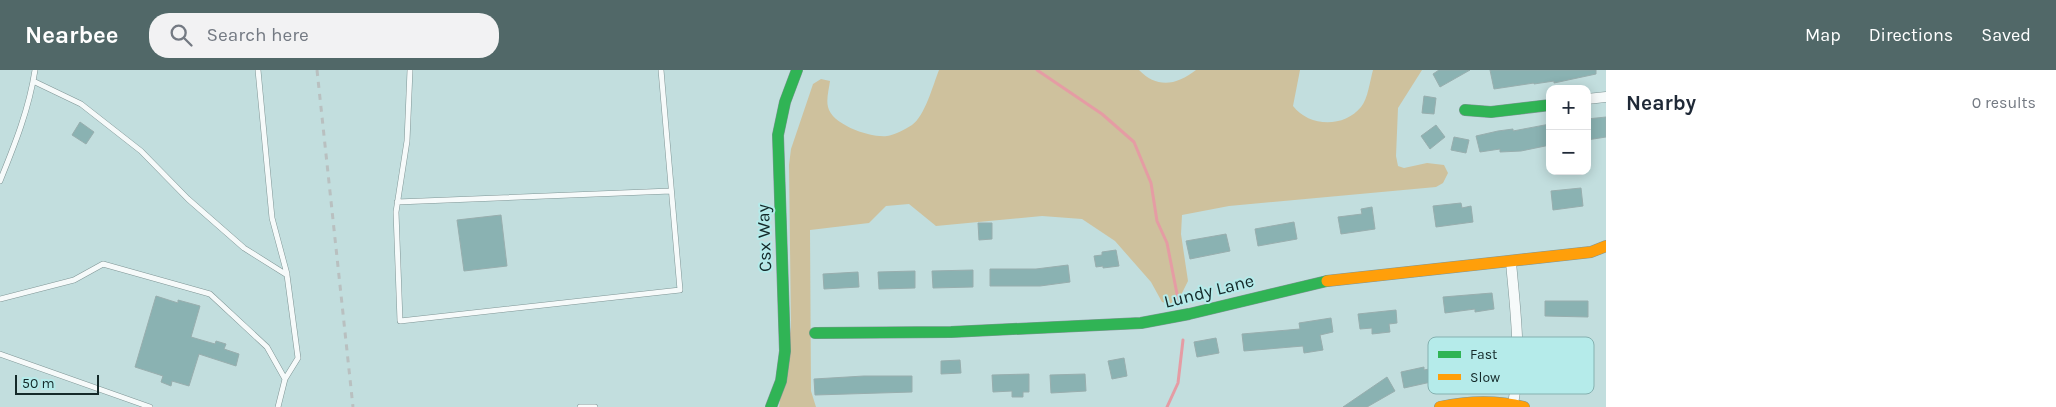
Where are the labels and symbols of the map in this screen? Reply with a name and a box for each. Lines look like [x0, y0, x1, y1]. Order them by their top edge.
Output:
street label: Csx Way [752, 203, 776, 272]
street label: Lundy Lane [1162, 269, 1256, 313]
legend [1428, 337, 1594, 394]
text: Fast [1470, 346, 1497, 363]
text: Slow [1470, 369, 1500, 386]
scale bar [15, 372, 99, 395]

